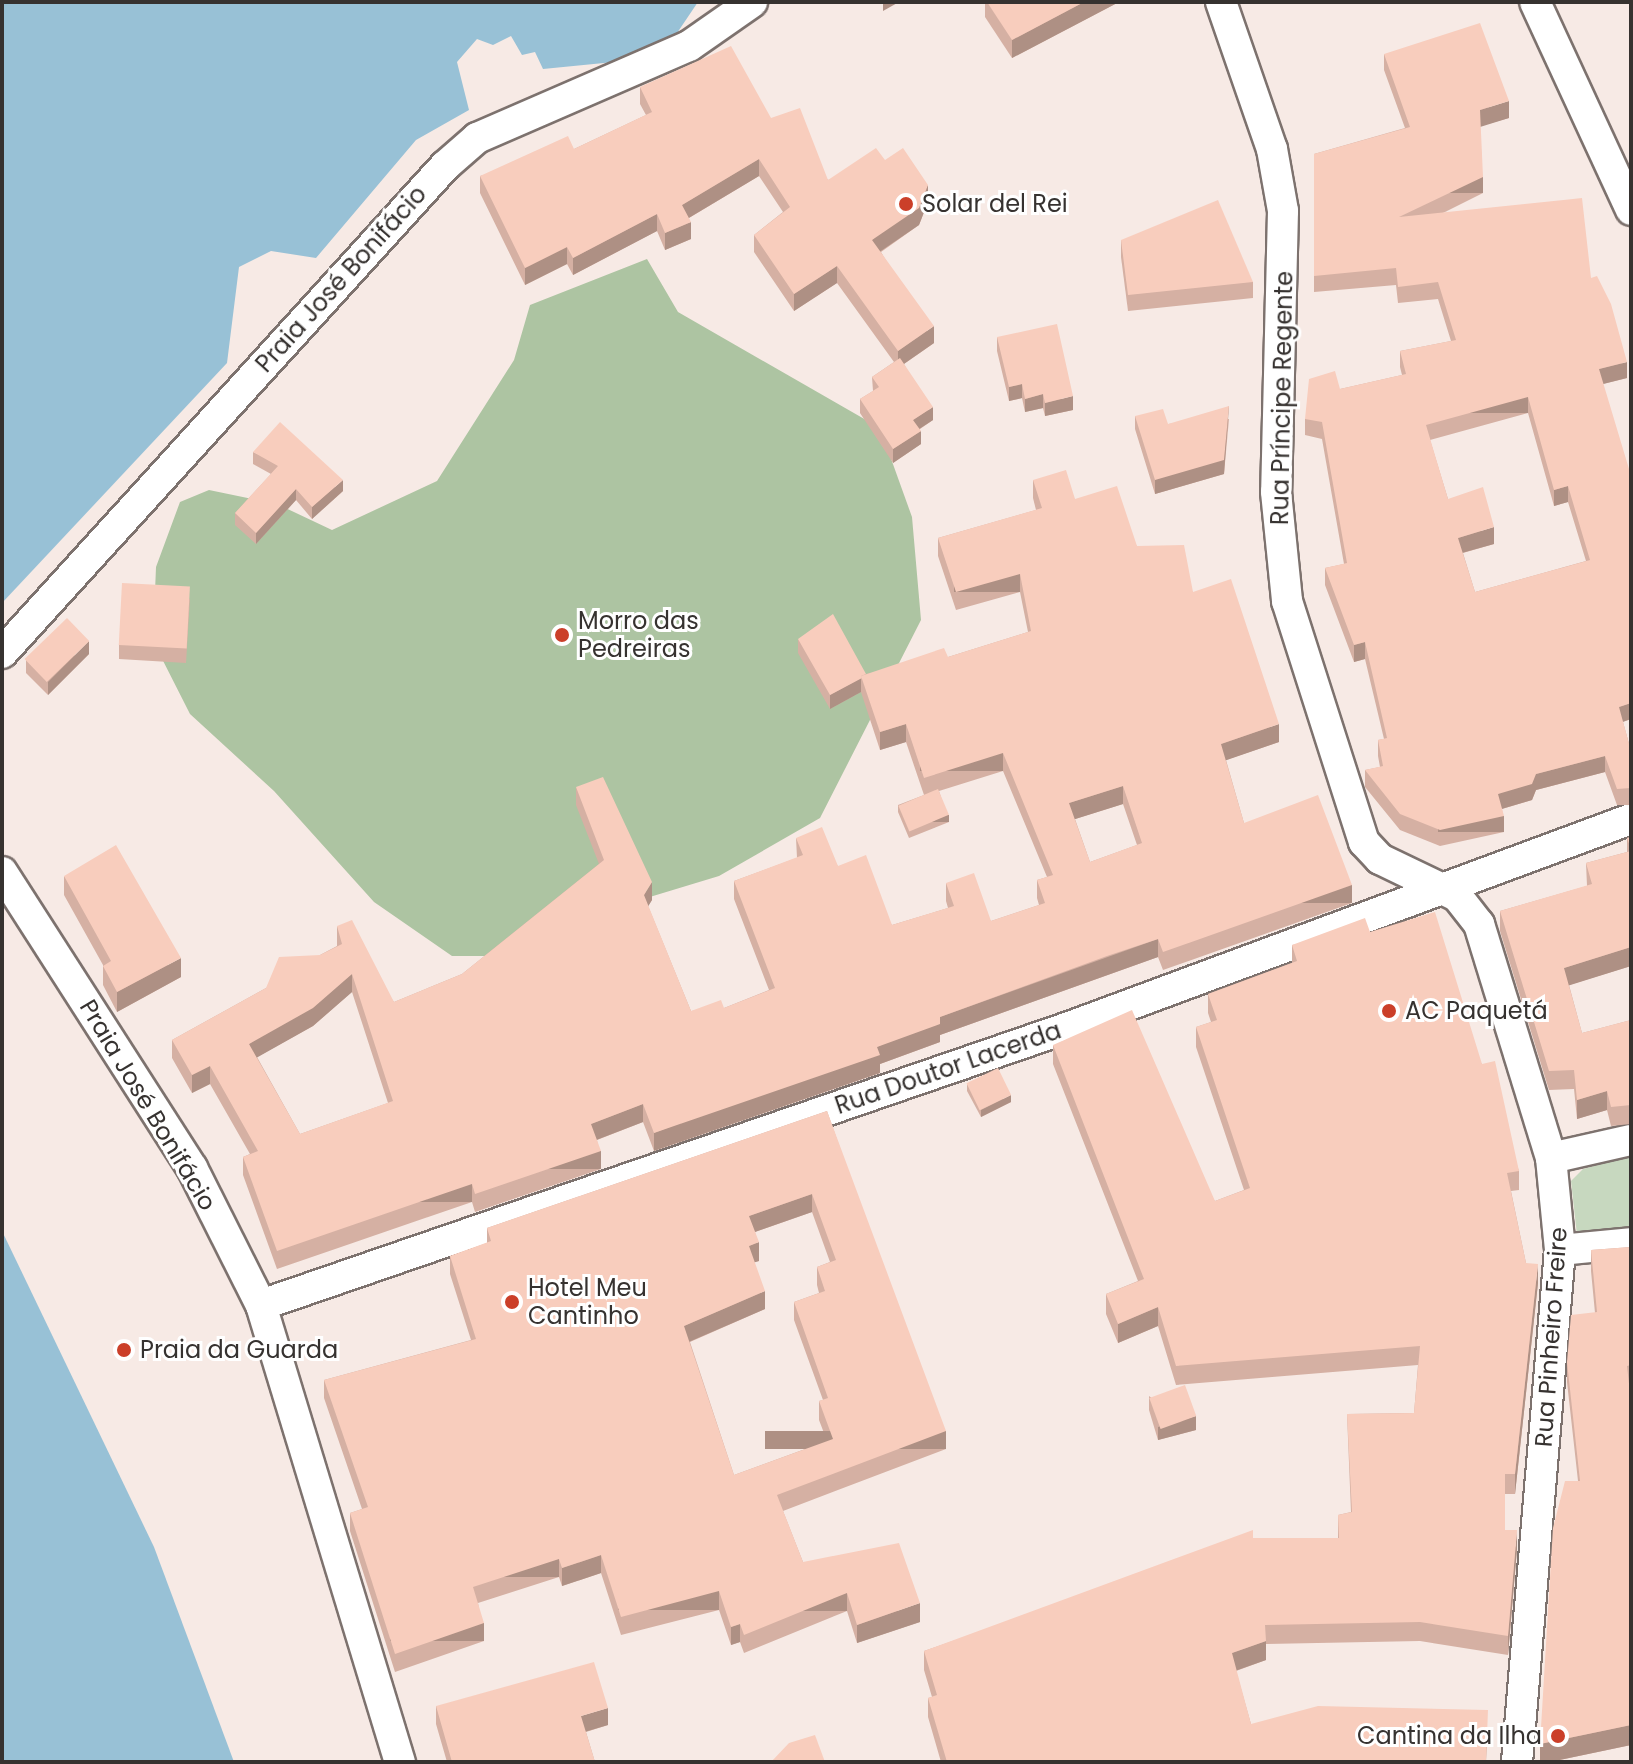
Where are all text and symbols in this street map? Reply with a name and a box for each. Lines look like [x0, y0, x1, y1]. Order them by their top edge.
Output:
street label: Praia José Bonifácio [250, 180, 432, 378]
place label: Solar del Rei [922, 190, 1068, 218]
marker: Solar del Rei [897, 195, 915, 213]
street label: Rua Príncipe Regente [1265, 271, 1299, 525]
place label: Morro das Pedreiras [578, 607, 699, 663]
marker: Morro das Pedreiras [553, 626, 571, 644]
street label: Praia José Bonifácio [74, 994, 222, 1216]
place label: AC Paquetá [1405, 997, 1548, 1025]
marker: AC Paquetá [1380, 1002, 1398, 1020]
street label: Rua Doutor Lacerda [831, 1016, 1065, 1120]
street label: Rua Pinheiro Freire [1529, 1226, 1573, 1448]
place label: Hotel Meu Cantinho [528, 1274, 647, 1330]
marker: Hotel Meu Cantinho [503, 1293, 521, 1311]
place label: Praia da Guarda [140, 1336, 338, 1364]
marker: Praia da Guarda [115, 1341, 133, 1359]
place label: Cantina da Ilha [1357, 1722, 1542, 1750]
marker: Cantina da Ilha [1549, 1727, 1567, 1745]

